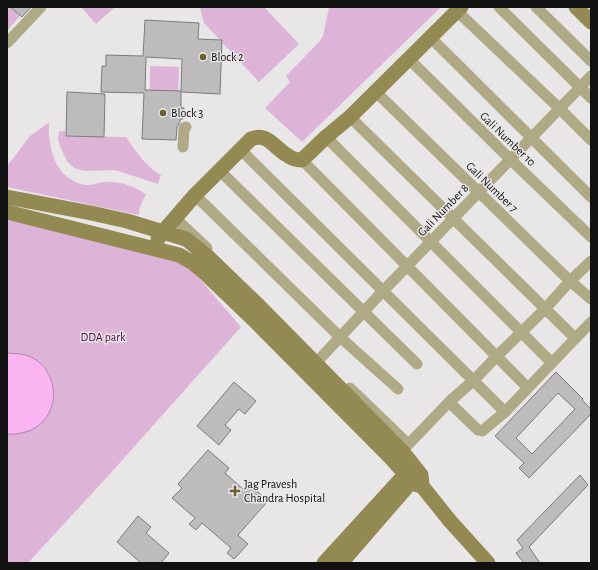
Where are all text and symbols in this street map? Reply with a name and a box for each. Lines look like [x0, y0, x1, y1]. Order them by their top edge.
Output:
place label: Block 2 [211, 51, 244, 63]
marker: Block 2 [198, 52, 208, 62]
place label: Block 3 [171, 107, 203, 119]
marker: Block 3 [158, 108, 168, 118]
street label: Gali Number 10 [478, 110, 538, 168]
street label: Gali Number 7 [464, 160, 520, 214]
street label: Gali Number 8 [415, 181, 471, 238]
park label: DDA park [80, 331, 126, 343]
place label: Jag Pravesh Chandra Hospital [244, 478, 325, 504]
marker: Jag Pravesh Chandra Hospital [229, 485, 241, 497]

